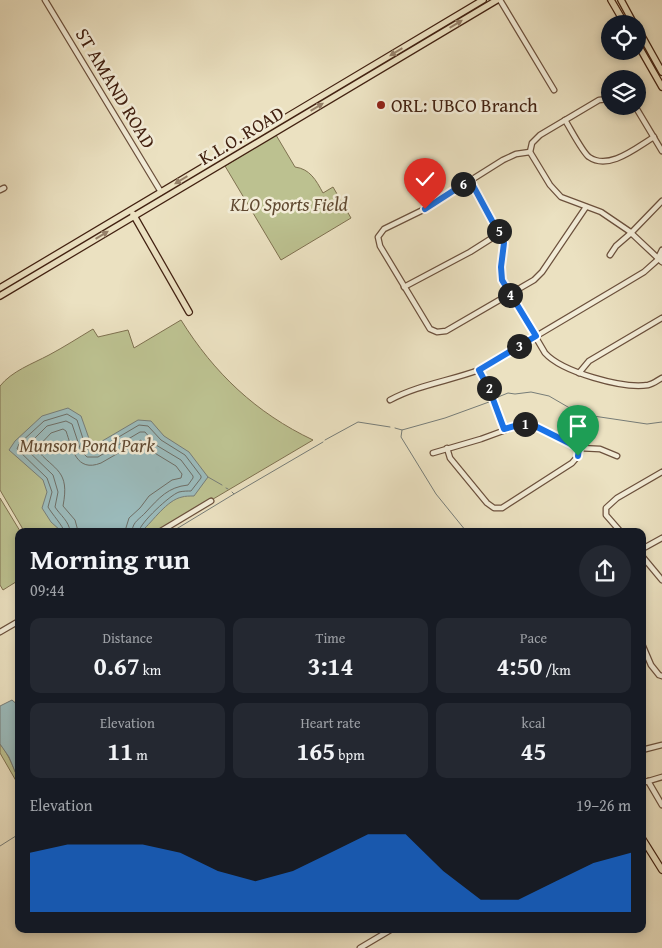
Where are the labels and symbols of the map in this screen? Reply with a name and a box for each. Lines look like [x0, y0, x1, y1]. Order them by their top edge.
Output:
one-way arrow [450, 19, 463, 28]
street label: ST AMAND ROAD [69, 23, 163, 153]
one-way arrow [389, 47, 402, 56]
place label: ORL: UBCO Branch [391, 91, 538, 119]
street label: K.L.O. ROAD [193, 99, 289, 171]
marker: ORL: UBCO Branch [375, 99, 387, 111]
one-way arrow [310, 103, 323, 112]
pin [404, 158, 446, 209]
pin: 6 [450, 172, 476, 196]
one-way arrow [175, 176, 188, 185]
park label: KLO Sports Field [229, 190, 348, 218]
pin: 5 [486, 218, 512, 244]
one-way arrow [96, 230, 109, 239]
pin: 4 [498, 282, 522, 308]
pin: 3 [506, 334, 532, 358]
pin: 2 [476, 376, 502, 400]
pin [557, 405, 599, 456]
pin: 1 [512, 412, 538, 436]
park label: Munson Pond Park [19, 431, 155, 459]

